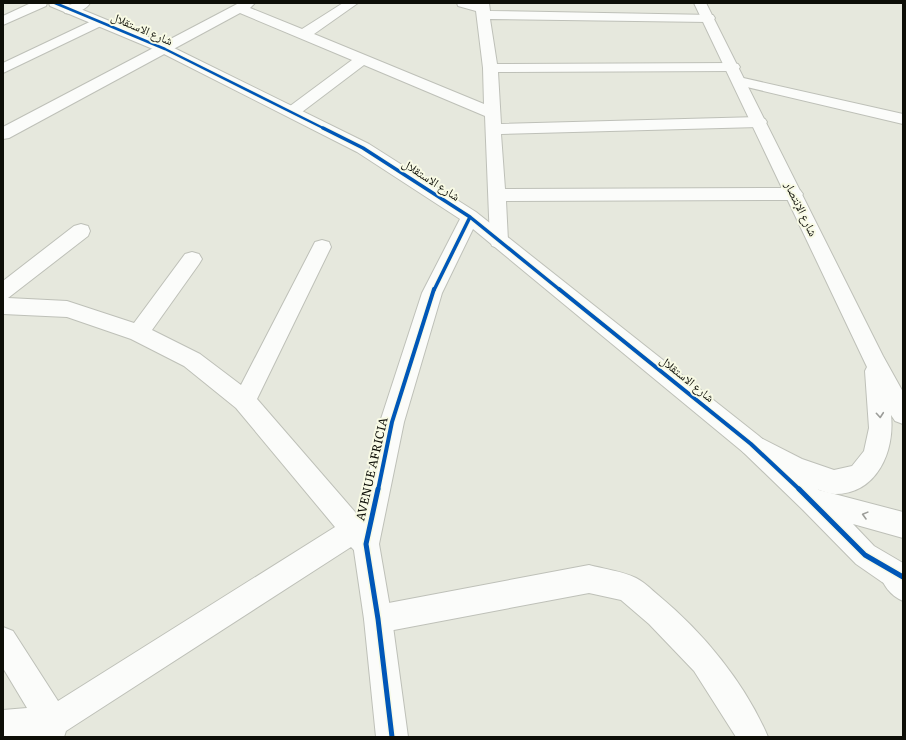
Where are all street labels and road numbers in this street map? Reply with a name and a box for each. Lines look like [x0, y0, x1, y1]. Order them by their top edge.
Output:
street label: شارع الاستقلال [109, 7, 176, 49]
street label: شارع الاستقلال [399, 154, 464, 205]
street label: شارع الإنتصار [780, 177, 823, 239]
street label: شارع الاستقلال [656, 351, 719, 406]
street label: AVENUE AFRICIA [350, 415, 392, 522]

